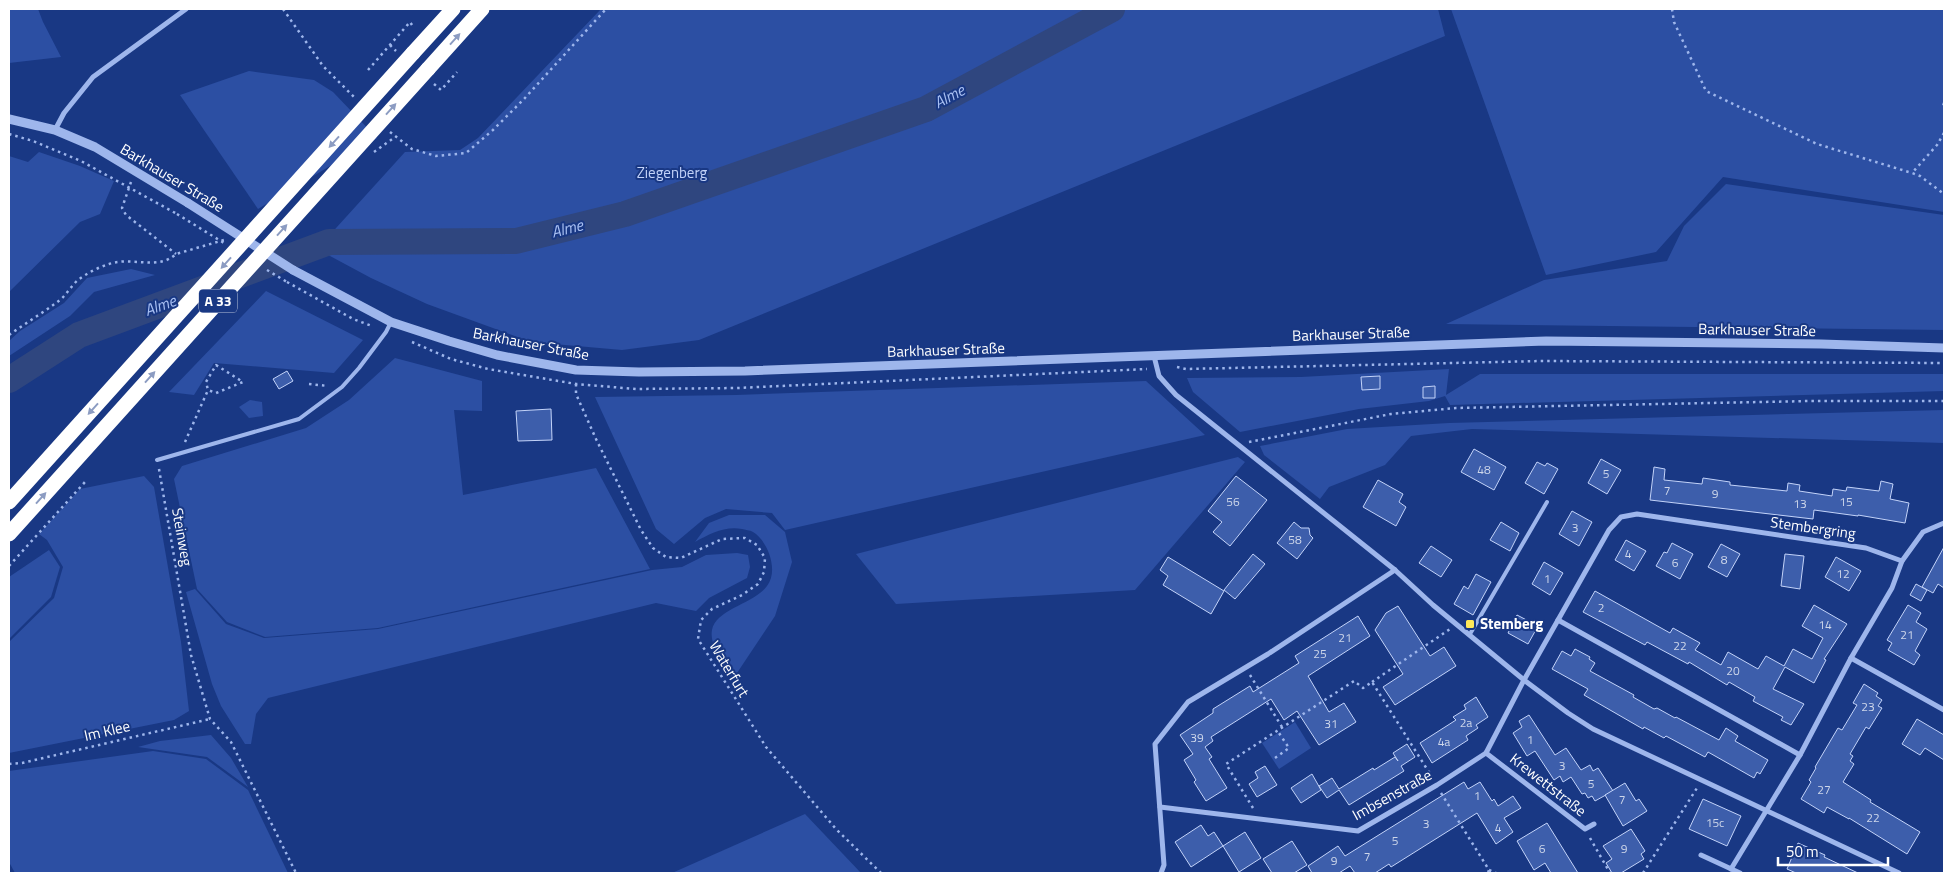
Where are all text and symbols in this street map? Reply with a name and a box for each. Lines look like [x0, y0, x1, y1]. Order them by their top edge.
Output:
one-way arrow [449, 33, 461, 45]
water label: Alme [929, 77, 970, 114]
one-way arrow [385, 104, 397, 116]
one-way arrow [328, 135, 340, 147]
street label: Barkhauser Straße [116, 137, 229, 218]
park label: Ziegenberg [637, 161, 708, 184]
water label: Alme [549, 212, 587, 244]
one-way arrow [276, 225, 288, 237]
one-way arrow [220, 256, 232, 268]
water label: Alme [141, 288, 181, 322]
road number: A 33 [199, 290, 237, 312]
street label: Barkhauser Straße [1698, 317, 1816, 342]
street label: Barkhauser Straße [1292, 320, 1410, 347]
street label: Barkhauser Straße [471, 321, 591, 366]
street label: Barkhauser Straße [887, 336, 1005, 363]
one-way arrow [144, 372, 156, 384]
one-way arrow [87, 403, 99, 415]
house number: 48 [1477, 460, 1491, 479]
house number: 5 [1603, 464, 1610, 483]
house number: 7 [1664, 481, 1670, 500]
house number: 9 [1712, 484, 1719, 503]
one-way arrow [36, 491, 47, 504]
house number: 56 [1226, 492, 1240, 511]
house number: 15 [1839, 492, 1853, 511]
house number: 13 [1793, 494, 1807, 513]
street label: Steinweg [166, 506, 199, 568]
street label: Stembergring [1769, 510, 1857, 545]
house number: 3 [1572, 518, 1578, 537]
house number: 58 [1288, 530, 1302, 549]
house number: 4 [1625, 544, 1632, 563]
house number: 8 [1721, 550, 1728, 569]
house number: 6 [1672, 553, 1679, 572]
house number: 12 [1836, 564, 1850, 583]
house number: 1 [1544, 569, 1550, 588]
house number: 2 [1598, 598, 1604, 617]
place label: Stemberg [1480, 612, 1543, 635]
house number: 14 [1818, 615, 1832, 634]
marker: Stemberg [1464, 618, 1476, 630]
house number: 21 [1900, 625, 1914, 644]
house number: 21 [1338, 628, 1352, 647]
street label: Waterfurt [704, 636, 756, 702]
house number: 22 [1673, 636, 1687, 655]
house number: 25 [1313, 644, 1327, 663]
house number: 20 [1726, 661, 1740, 680]
house number: 23 [1861, 697, 1875, 716]
house number: 2a [1460, 713, 1472, 732]
street label: Im Klee [82, 714, 132, 747]
house number: 31 [1324, 714, 1338, 733]
house number: 39 [1190, 728, 1204, 747]
house number: 1 [1527, 730, 1533, 749]
house number: 4a [1438, 732, 1450, 751]
street label: Krewettstraße [1505, 747, 1591, 822]
house number: 3 [1559, 756, 1565, 775]
street label: Imbsenstraße [1348, 763, 1436, 826]
house number: 5 [1588, 774, 1595, 793]
house number: 27 [1817, 780, 1831, 799]
house number: 1 [1474, 786, 1480, 805]
house number: 7 [1619, 790, 1625, 809]
house number: 22 [1866, 808, 1880, 827]
house number: 15c [1706, 813, 1724, 832]
house number: 3 [1423, 814, 1429, 833]
house number: 4 [1495, 818, 1502, 837]
house number: 5 [1392, 831, 1399, 850]
scale bar [1778, 834, 1888, 866]
house number: 6 [1539, 839, 1546, 858]
house number: 9 [1621, 839, 1628, 858]
text: 50 m [1786, 840, 1819, 863]
house number: 7 [1364, 847, 1370, 866]
house number: 9 [1331, 851, 1338, 870]

